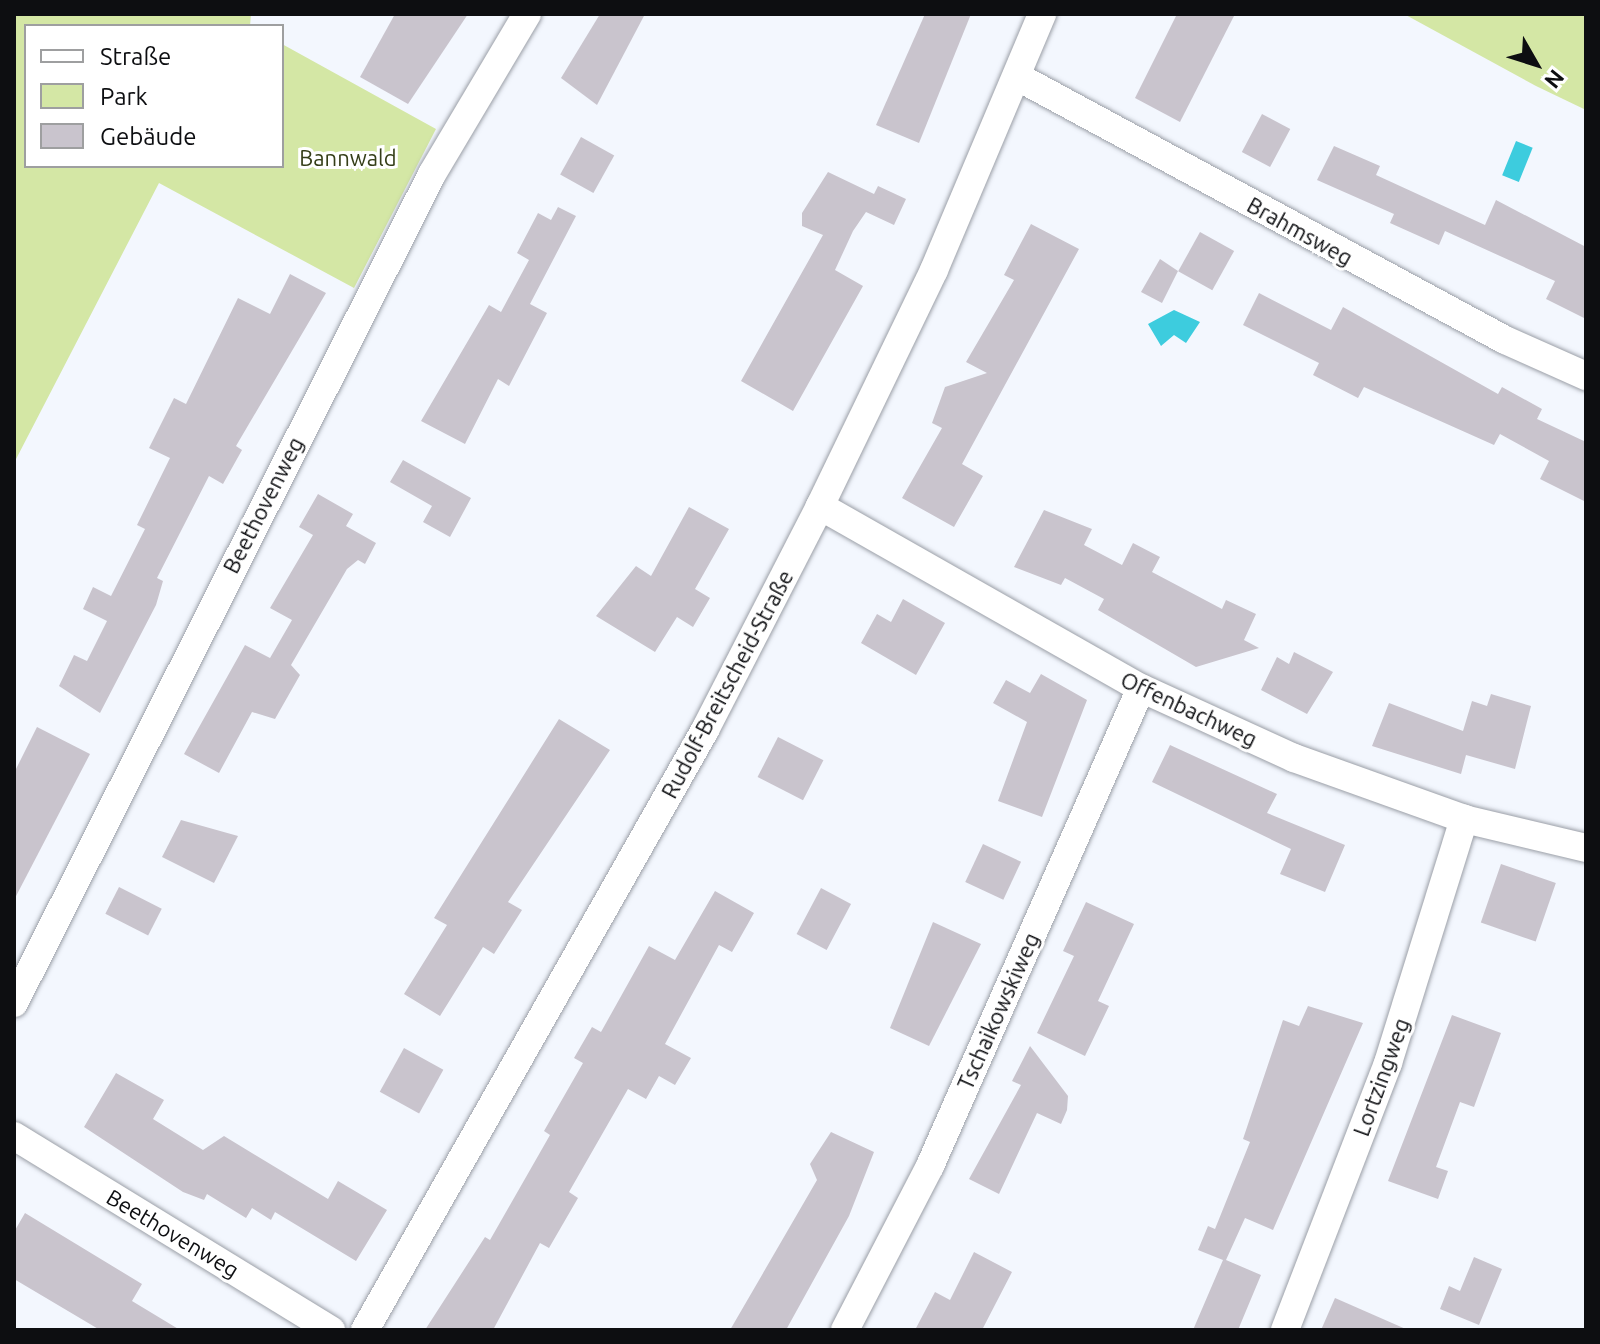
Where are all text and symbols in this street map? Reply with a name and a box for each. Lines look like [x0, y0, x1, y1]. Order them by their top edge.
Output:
legend [24, 24, 284, 168]
north arrow [1496, 24, 1576, 104]
text: Straße [100, 43, 171, 70]
text: N [1540, 65, 1570, 94]
text: Park [100, 83, 148, 110]
text: Gebäude [100, 123, 197, 150]
park label: Bannwald [299, 145, 397, 171]
street label: Brahmsweg [1243, 191, 1357, 271]
street label: Beethovenweg [217, 432, 309, 578]
street label: Rudolf-Breitscheid-Straße [656, 565, 798, 803]
street label: Offenbachweg [1117, 666, 1261, 752]
street label: Tschaikowskiweg [952, 929, 1044, 1093]
street label: Lortzingweg [1347, 1014, 1415, 1140]
street label: Beethovenweg [102, 1183, 244, 1283]

